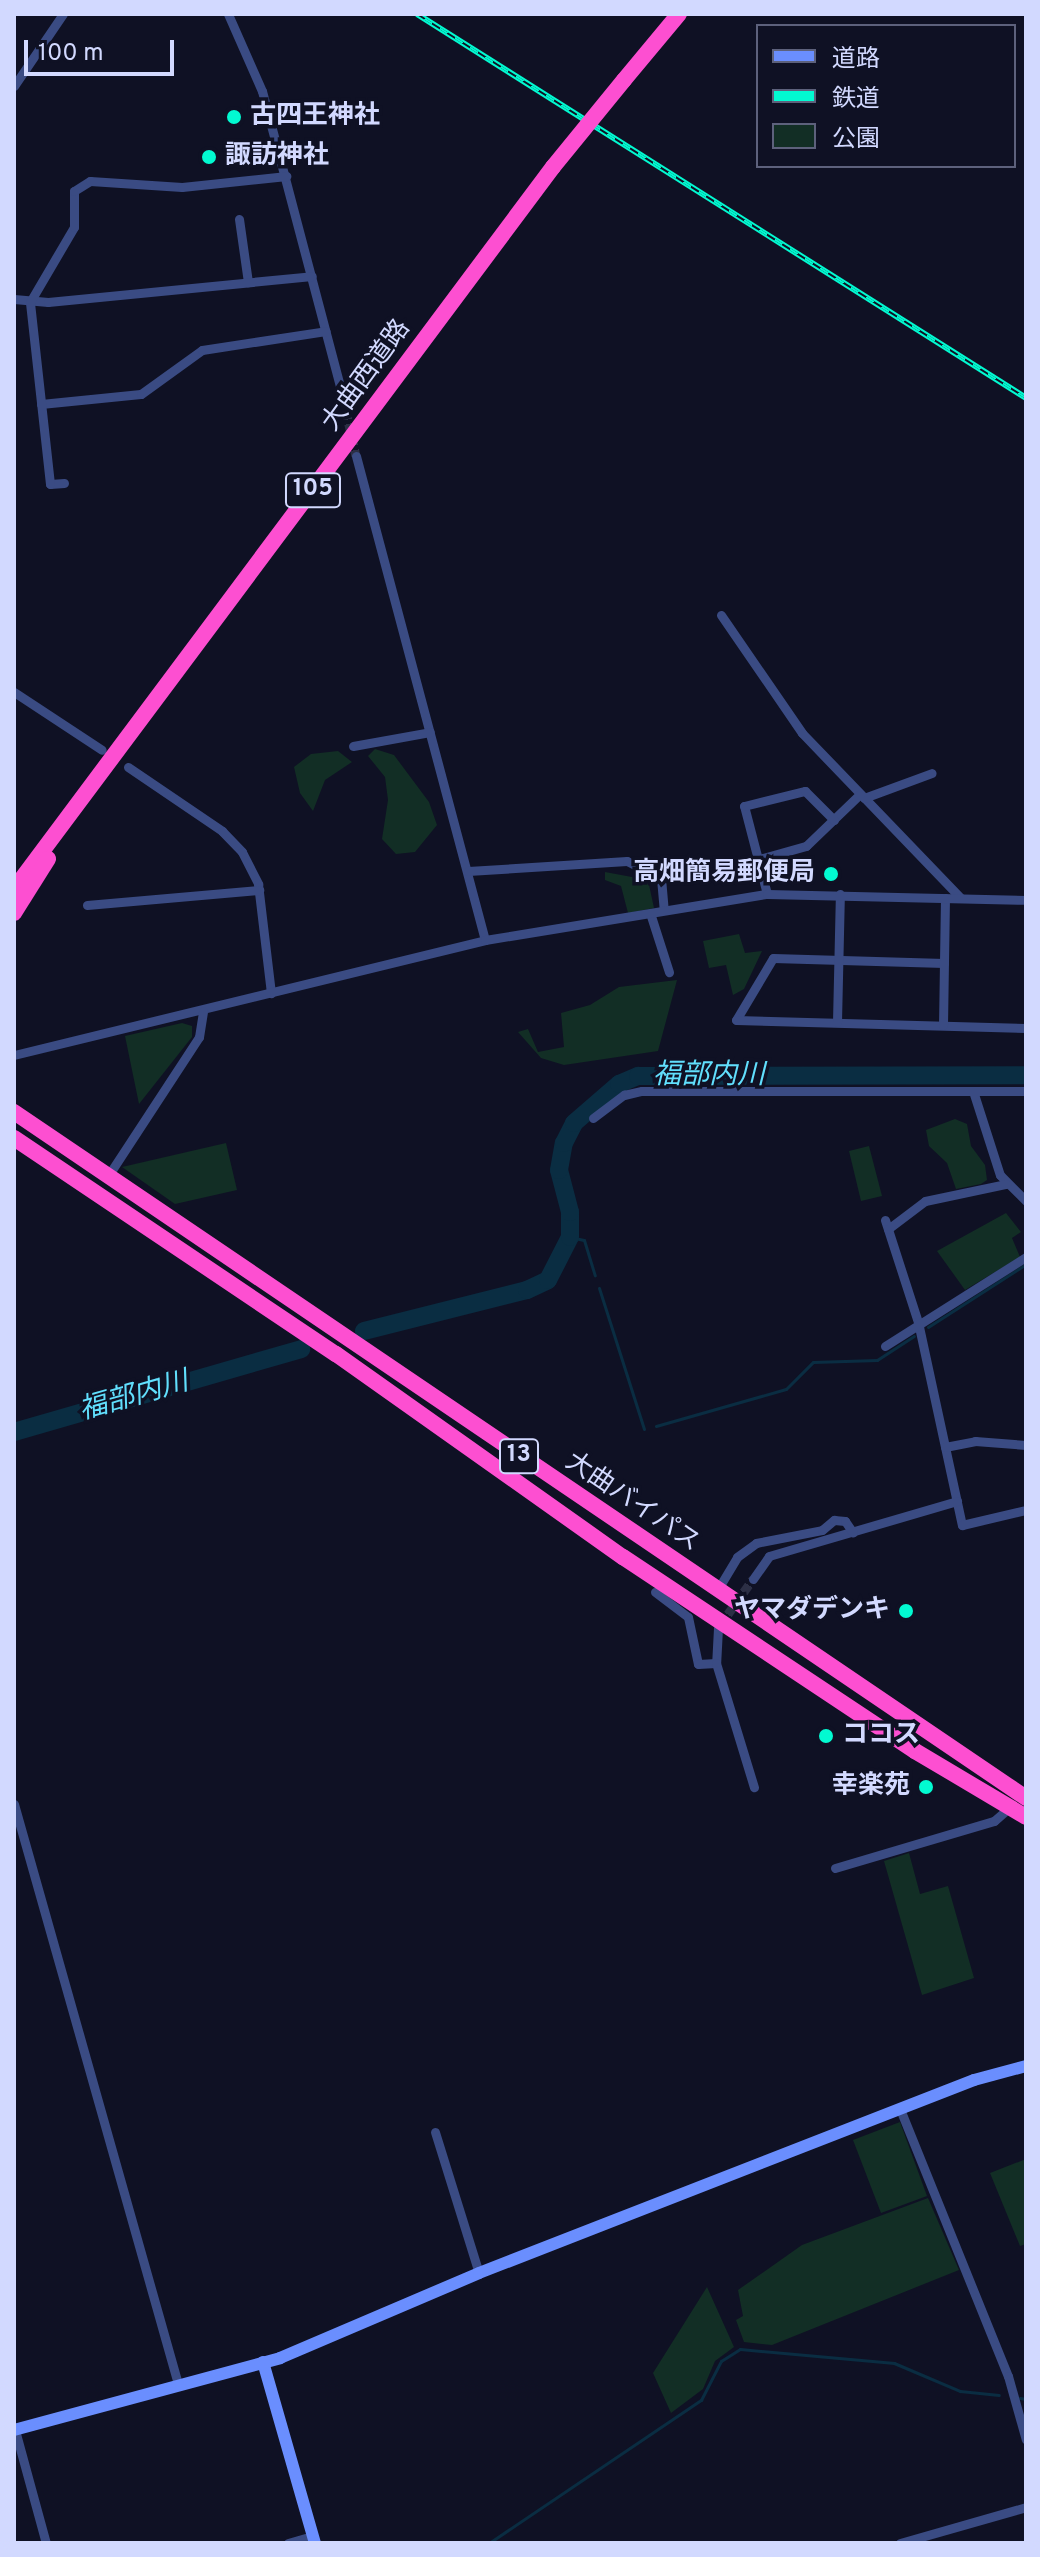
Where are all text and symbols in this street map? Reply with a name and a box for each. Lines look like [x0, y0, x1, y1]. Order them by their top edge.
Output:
scale bar [28, 24, 178, 74]
legend [756, 24, 1016, 168]
text: 100 m [38, 39, 104, 69]
text: 道路 [832, 45, 880, 75]
text: 鉄道 [832, 85, 880, 115]
place label: 古四王神社 [250, 101, 380, 133]
marker: 古四王神社 [225, 108, 243, 126]
text: 公園 [832, 125, 880, 155]
place label: 諏訪神社 [225, 141, 329, 173]
marker: 諏訪神社 [200, 148, 218, 166]
street label: 大曲西道路 [316, 314, 418, 438]
road number: 105 [283, 470, 343, 510]
place label: 高畑簡易郵便局 [633, 858, 815, 890]
marker: 高畑簡易郵便局 [822, 865, 840, 883]
water label: 福部内川 [653, 1059, 765, 1093]
water label: 福部内川 [76, 1365, 192, 1429]
road number: 13 [499, 1436, 539, 1476]
street label: 大曲バイパス [559, 1446, 705, 1560]
place label: ヤマダデンキ [734, 1595, 890, 1627]
marker: ヤマダデンキ [897, 1602, 915, 1620]
place label: ココス [842, 1720, 920, 1752]
marker: ココス [817, 1727, 835, 1745]
place label: 幸楽苑 [832, 1771, 910, 1803]
marker: 幸楽苑 [917, 1778, 935, 1796]

